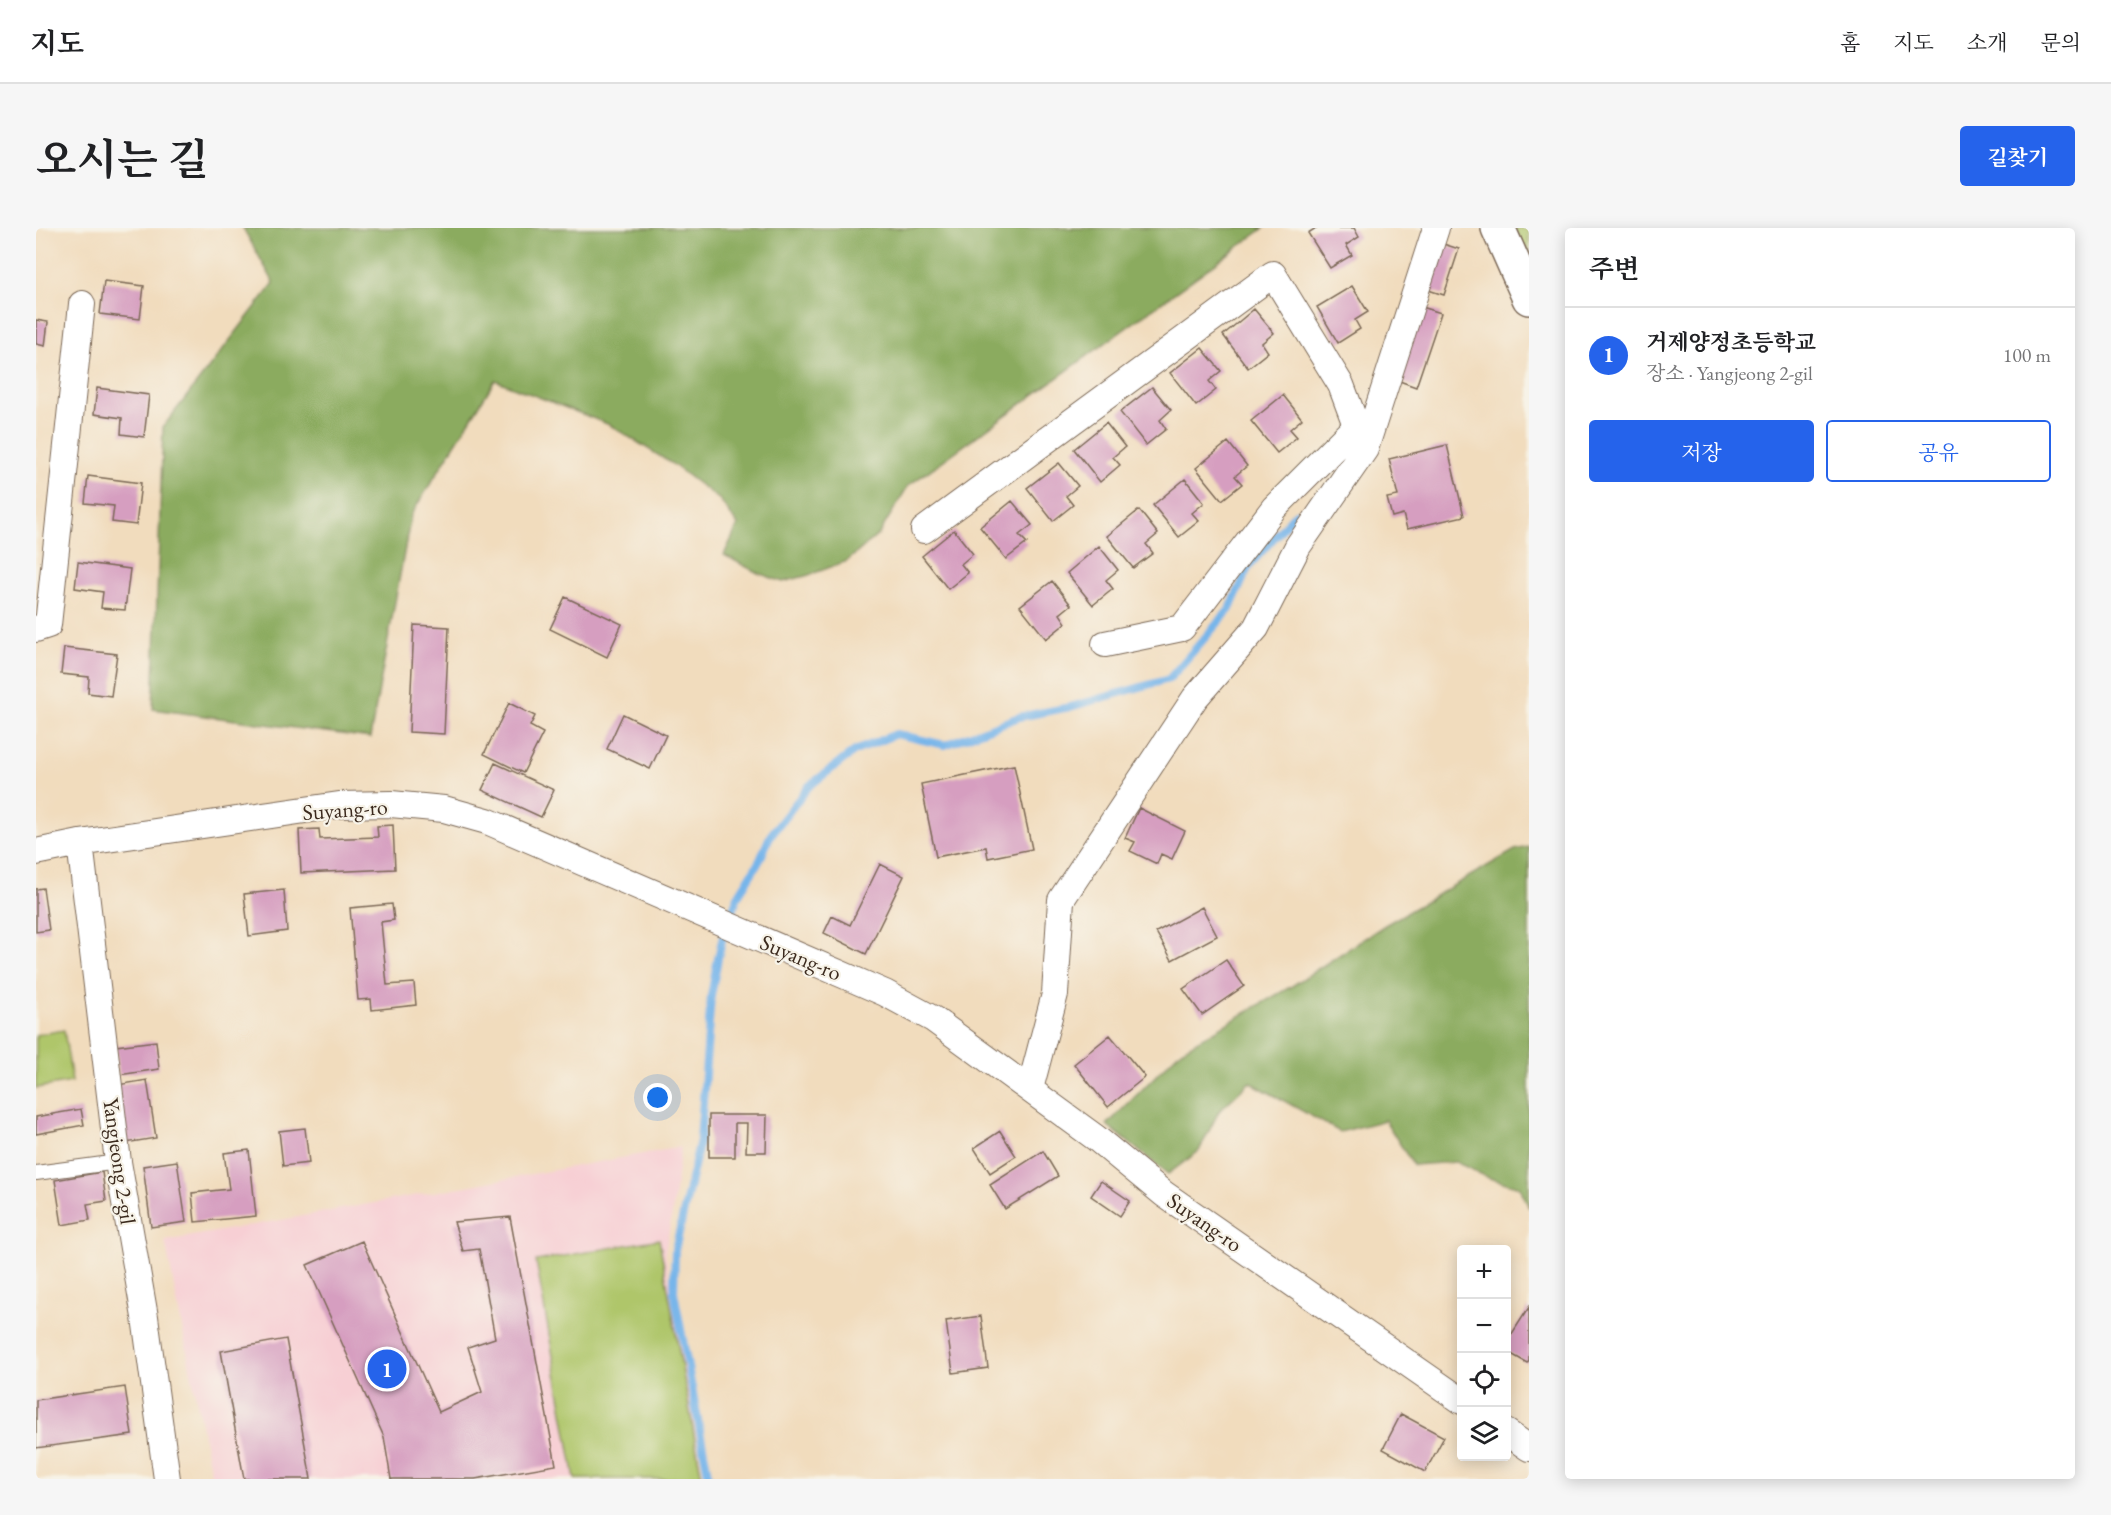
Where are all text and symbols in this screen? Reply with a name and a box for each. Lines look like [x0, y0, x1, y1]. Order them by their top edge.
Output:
text: 지도 [30, 25, 84, 61]
text: 홈 [1840, 29, 1860, 56]
text: 지도 [1893, 29, 1934, 56]
text: 소개 [1967, 29, 2007, 56]
text: 문의 [2040, 29, 2081, 56]
button: 길찾기 [1960, 126, 2075, 186]
text: 오시는 길 [36, 132, 208, 187]
text: 주변 [1589, 252, 1639, 286]
text: 거제양정초등학교 [1646, 328, 1816, 357]
text: 1 [1603, 342, 1614, 368]
text: 100 m [2003, 342, 2051, 368]
text: 장소 · Yangjeong 2-gil [1646, 360, 1813, 386]
button: 저장 [1589, 420, 1814, 482]
button: 공유 [1826, 420, 2051, 482]
street label: Suyang-ro [301, 792, 389, 827]
street label: Suyang-ro [756, 927, 846, 988]
your location [643, 1083, 672, 1112]
street label: Yangjeong 2-gil [96, 1096, 143, 1226]
street label: Suyang-ro [1161, 1186, 1248, 1259]
map controls [1457, 1245, 1511, 1461]
button: + [1457, 1245, 1511, 1299]
button: − [1457, 1299, 1511, 1353]
pin: 1 [368, 1346, 406, 1392]
button: locate [1457, 1353, 1511, 1407]
button: layers [1457, 1407, 1511, 1461]

